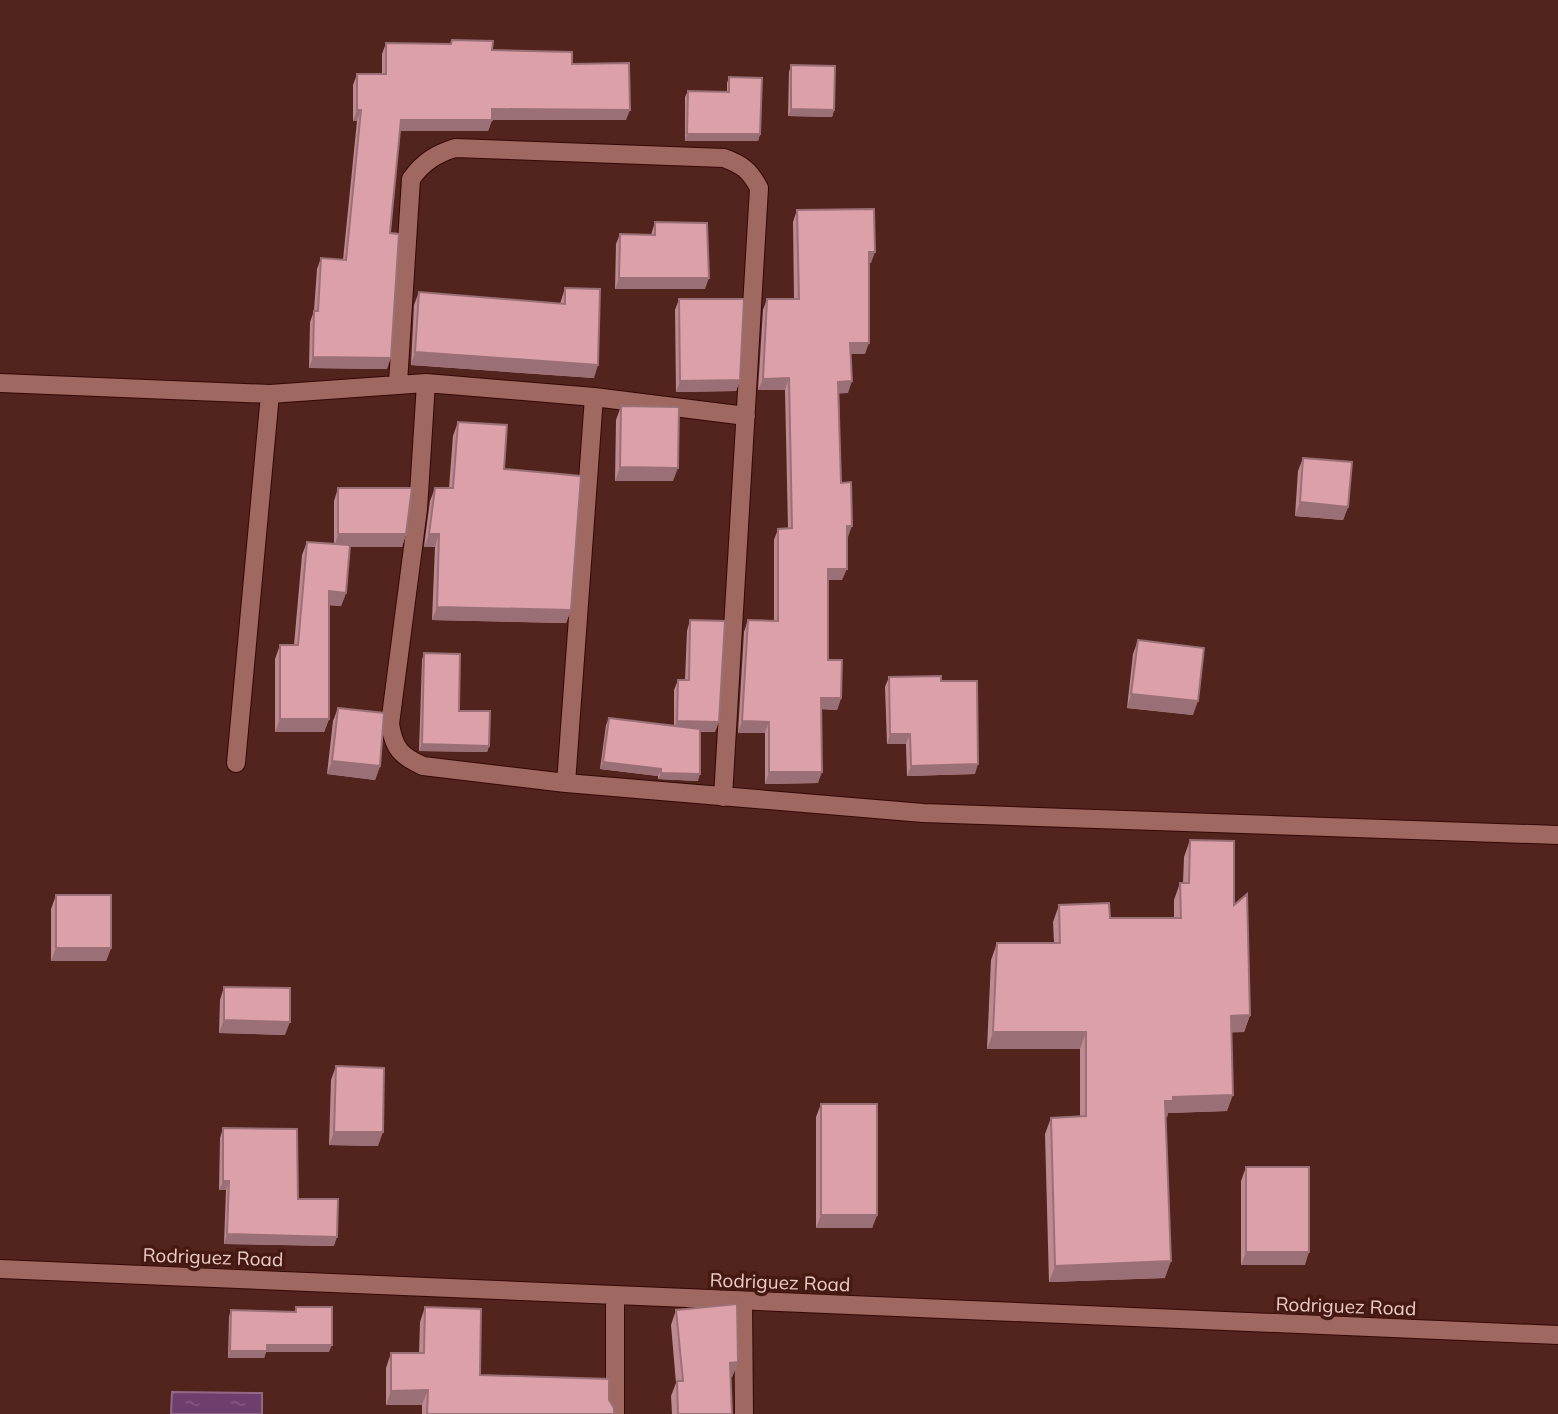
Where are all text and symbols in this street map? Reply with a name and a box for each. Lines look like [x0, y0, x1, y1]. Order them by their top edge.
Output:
street label: Rodriguez Road [142, 1243, 284, 1271]
street label: Rodriguez Road [709, 1268, 851, 1296]
street label: Rodriguez Road [1275, 1292, 1417, 1320]

